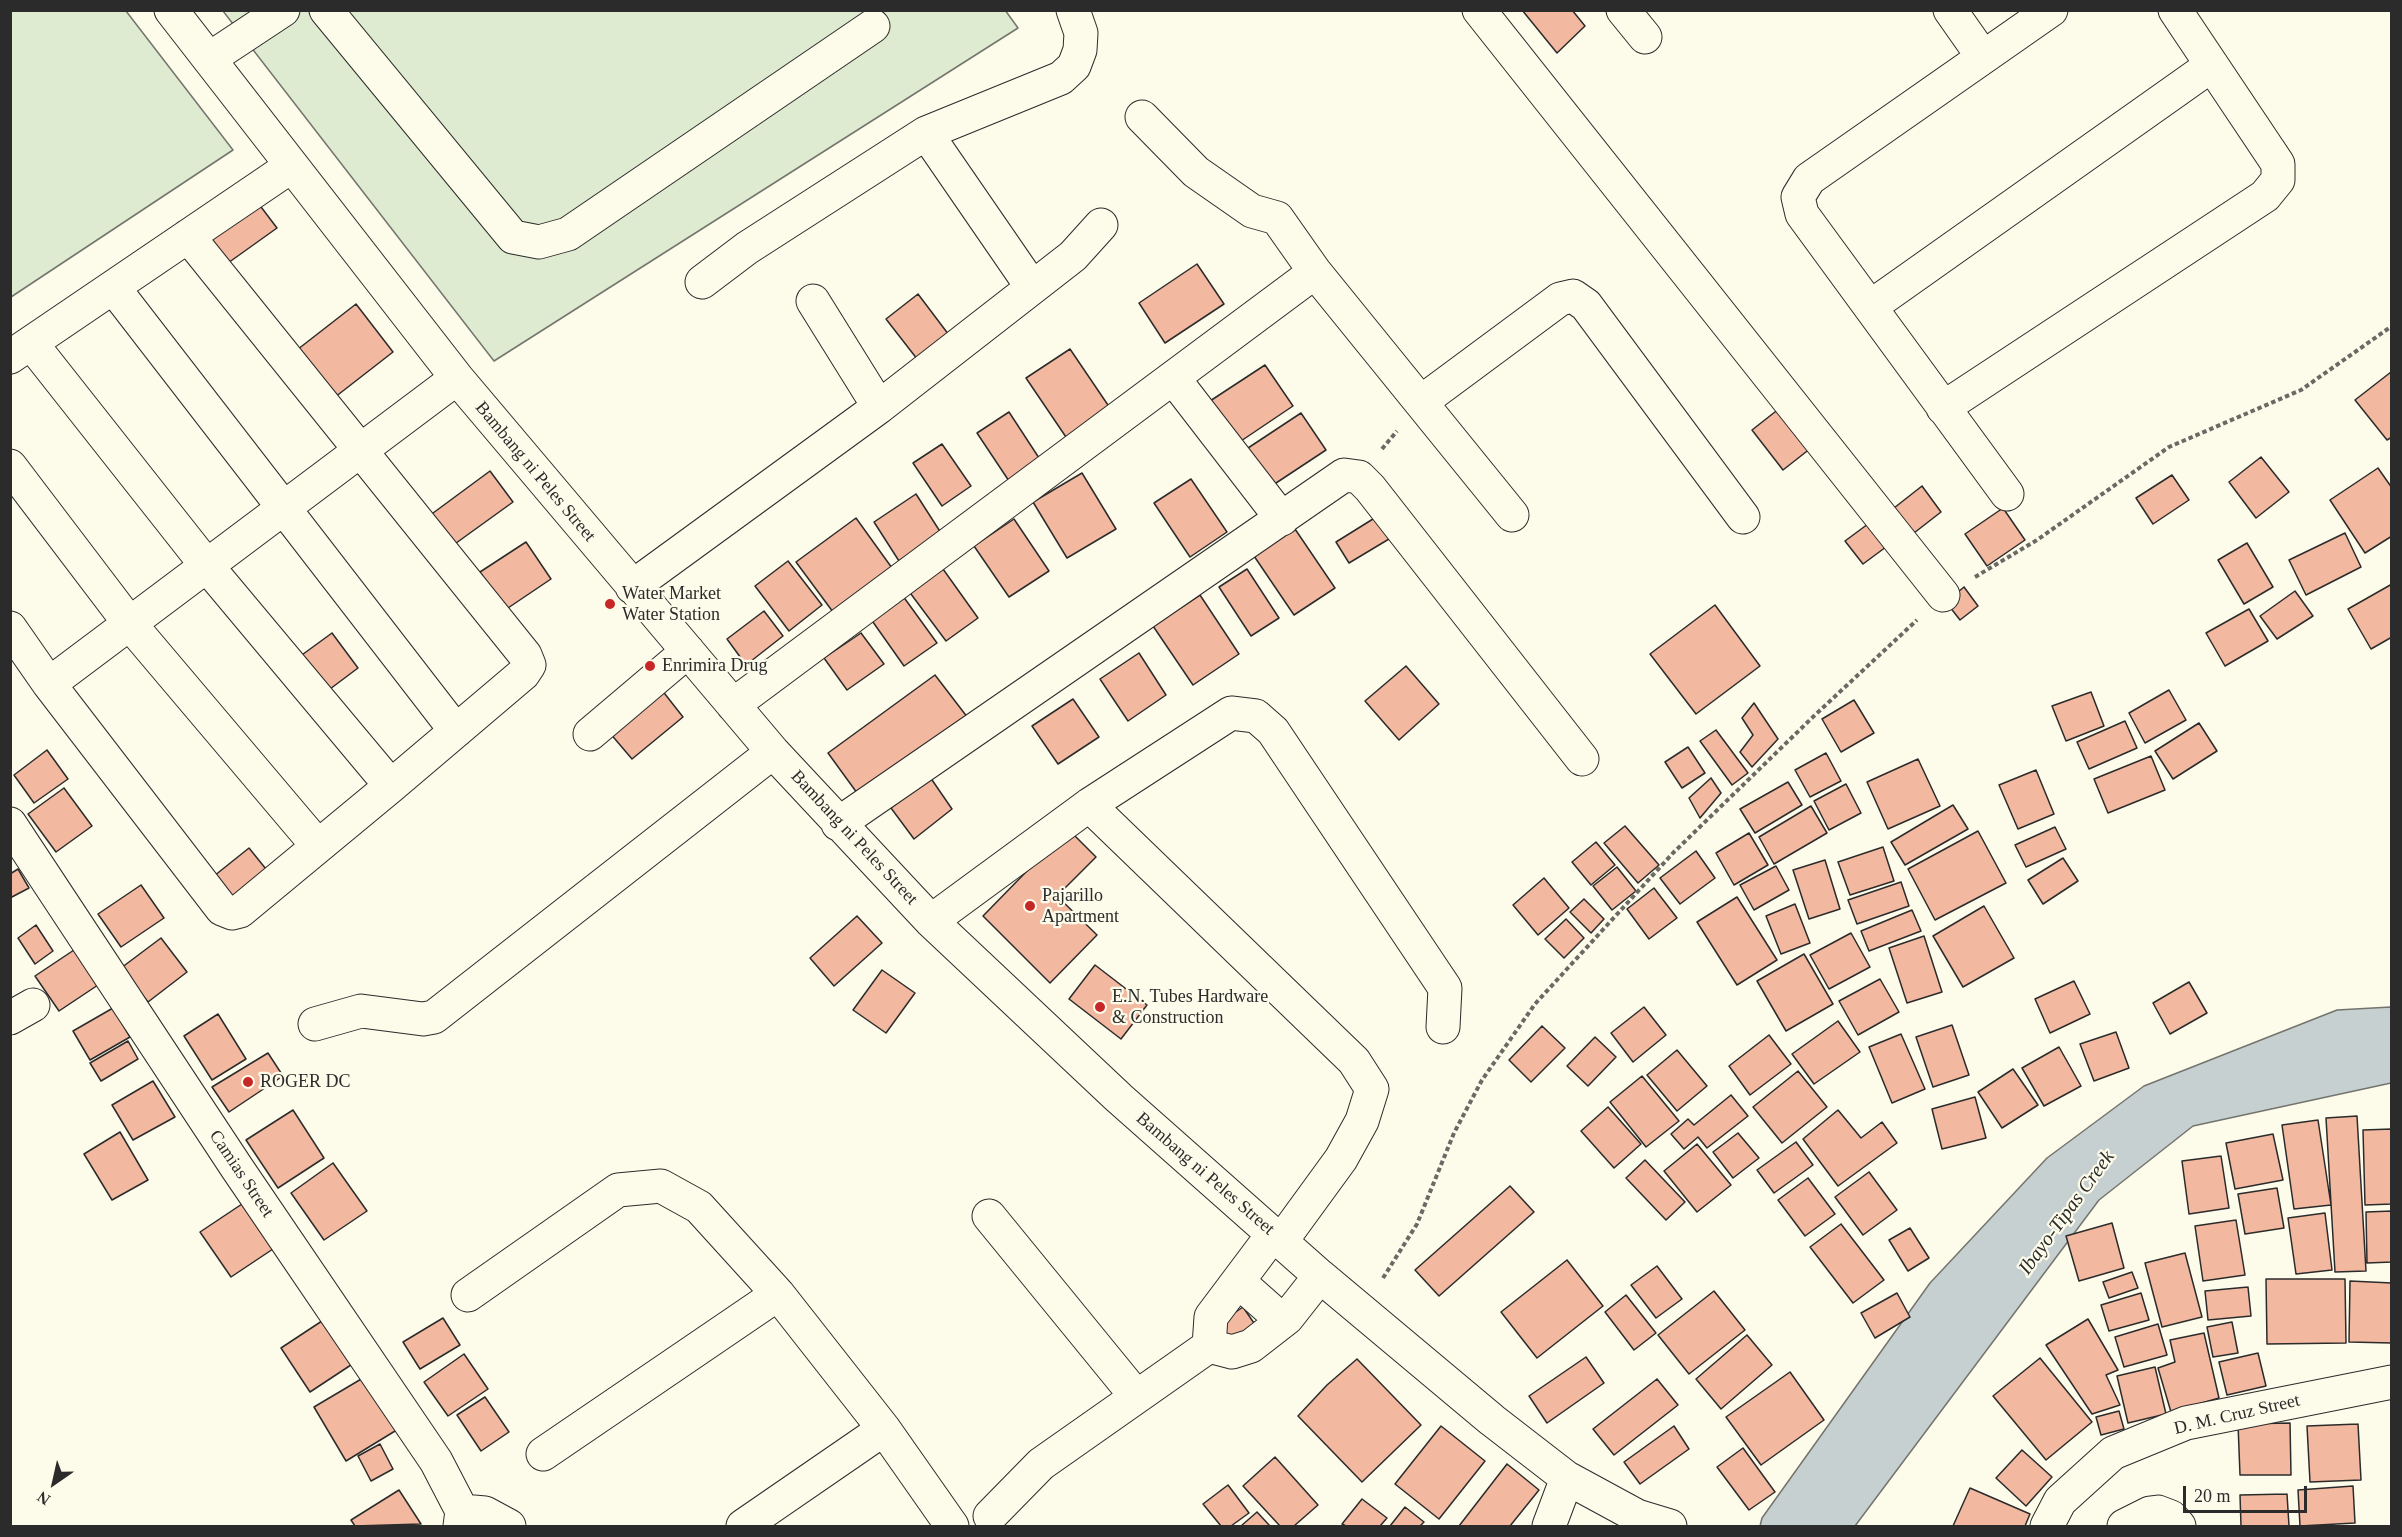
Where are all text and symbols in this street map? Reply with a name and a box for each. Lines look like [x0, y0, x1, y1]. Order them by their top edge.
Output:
street label: Bambang ni Peles Street [470, 397, 600, 547]
place label: Water Market Water Station [622, 583, 721, 626]
marker: Water Market Water Station [603, 597, 617, 611]
place label: Enrimira Drug [662, 655, 767, 677]
marker: Enrimira Drug [643, 659, 657, 673]
street label: Bambang ni Peles Street [786, 766, 922, 910]
place label: Pajarillo Apartment [1042, 885, 1119, 928]
marker: Pajarillo Apartment [1023, 899, 1037, 913]
place label: E.N. Tubes Hardware & Construction [1112, 986, 1268, 1028]
marker: E.N. Tubes Hardware & Construction [1093, 1000, 1107, 1014]
place label: ROGER DC [260, 1071, 351, 1093]
marker: ROGER DC [241, 1075, 255, 1089]
street label: Bambang ni Peles Street [1131, 1108, 1279, 1240]
street label: Camias Street [204, 1126, 278, 1222]
water label: Ibayo-Tipas Creek [2014, 1146, 2120, 1280]
street label: D. M. Cruz Street [2172, 1390, 2302, 1440]
north arrow [24, 1453, 84, 1513]
scale bar [2186, 1474, 2310, 1512]
text: 20 m [2194, 1486, 2231, 1506]
text: N [34, 1488, 53, 1509]

